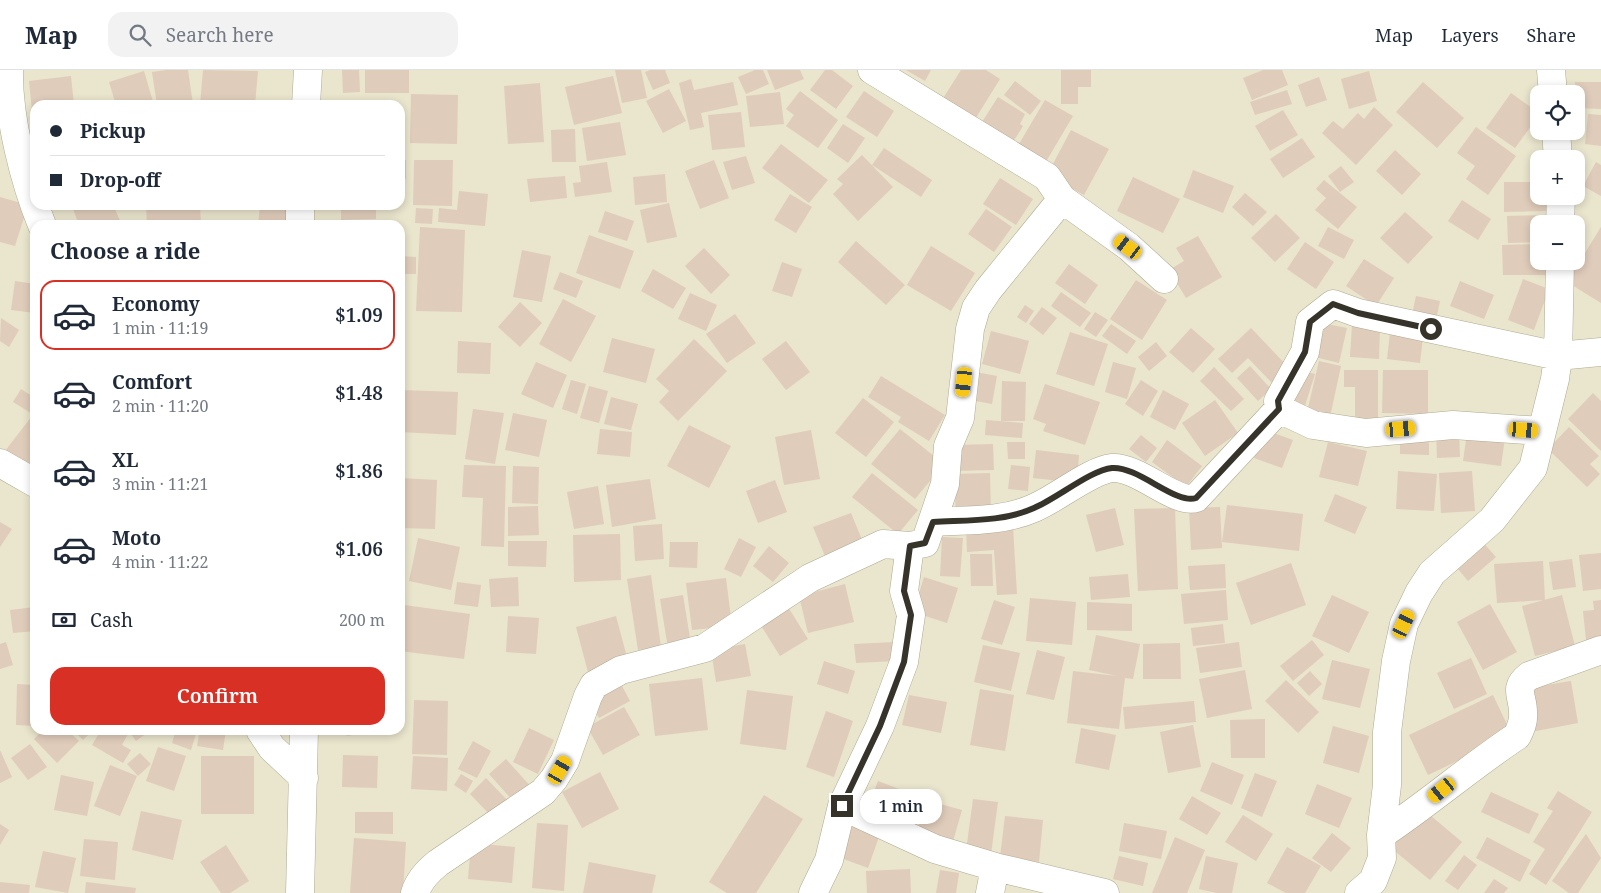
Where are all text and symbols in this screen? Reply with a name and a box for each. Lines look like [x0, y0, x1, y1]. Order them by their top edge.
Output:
search box [108, 12, 458, 57]
text: Map [25, 18, 78, 51]
icon: search [126, 21, 154, 49]
text: Search here [166, 22, 274, 48]
text: Map [1375, 23, 1413, 47]
text: Layers [1441, 23, 1499, 47]
text: Share [1527, 23, 1576, 47]
map controls [1530, 85, 1585, 270]
button: locate [1530, 85, 1585, 140]
text: Pickup [80, 118, 146, 144]
button: + [1530, 150, 1585, 205]
text: Drop-off [80, 167, 160, 193]
button: − [1530, 215, 1585, 270]
car [1111, 232, 1144, 262]
text: Choose a ride [50, 235, 200, 265]
text: Economy [112, 291, 200, 317]
icon: car [52, 293, 97, 338]
text: $1.09 [335, 302, 383, 328]
text: 1 min · 11:19 [112, 317, 208, 339]
route start [1420, 318, 1442, 340]
car [954, 366, 973, 398]
text: Comfort [112, 369, 192, 395]
icon: car [52, 371, 97, 416]
text: $1.48 [335, 380, 383, 406]
text: 2 min · 11:20 [112, 395, 208, 417]
car [1385, 420, 1416, 438]
car [1508, 421, 1539, 439]
text: XL [112, 447, 138, 473]
icon: car [52, 449, 97, 494]
text: $1.86 [335, 458, 383, 484]
text: 3 min · 11:21 [112, 473, 208, 495]
text: Moto [112, 525, 161, 551]
icon: car [52, 527, 97, 572]
text: $1.06 [335, 536, 383, 562]
text: 4 min · 11:22 [112, 551, 208, 573]
icon: cash [50, 606, 78, 634]
text: Cash [90, 607, 133, 633]
car [1390, 607, 1417, 641]
text: 200 m [339, 609, 385, 631]
button: Confirm [50, 667, 385, 725]
car [546, 753, 573, 787]
car [1425, 775, 1458, 805]
callout: 1 min [860, 788, 942, 824]
route end [831, 795, 853, 817]
text: 1 min [879, 795, 923, 817]

